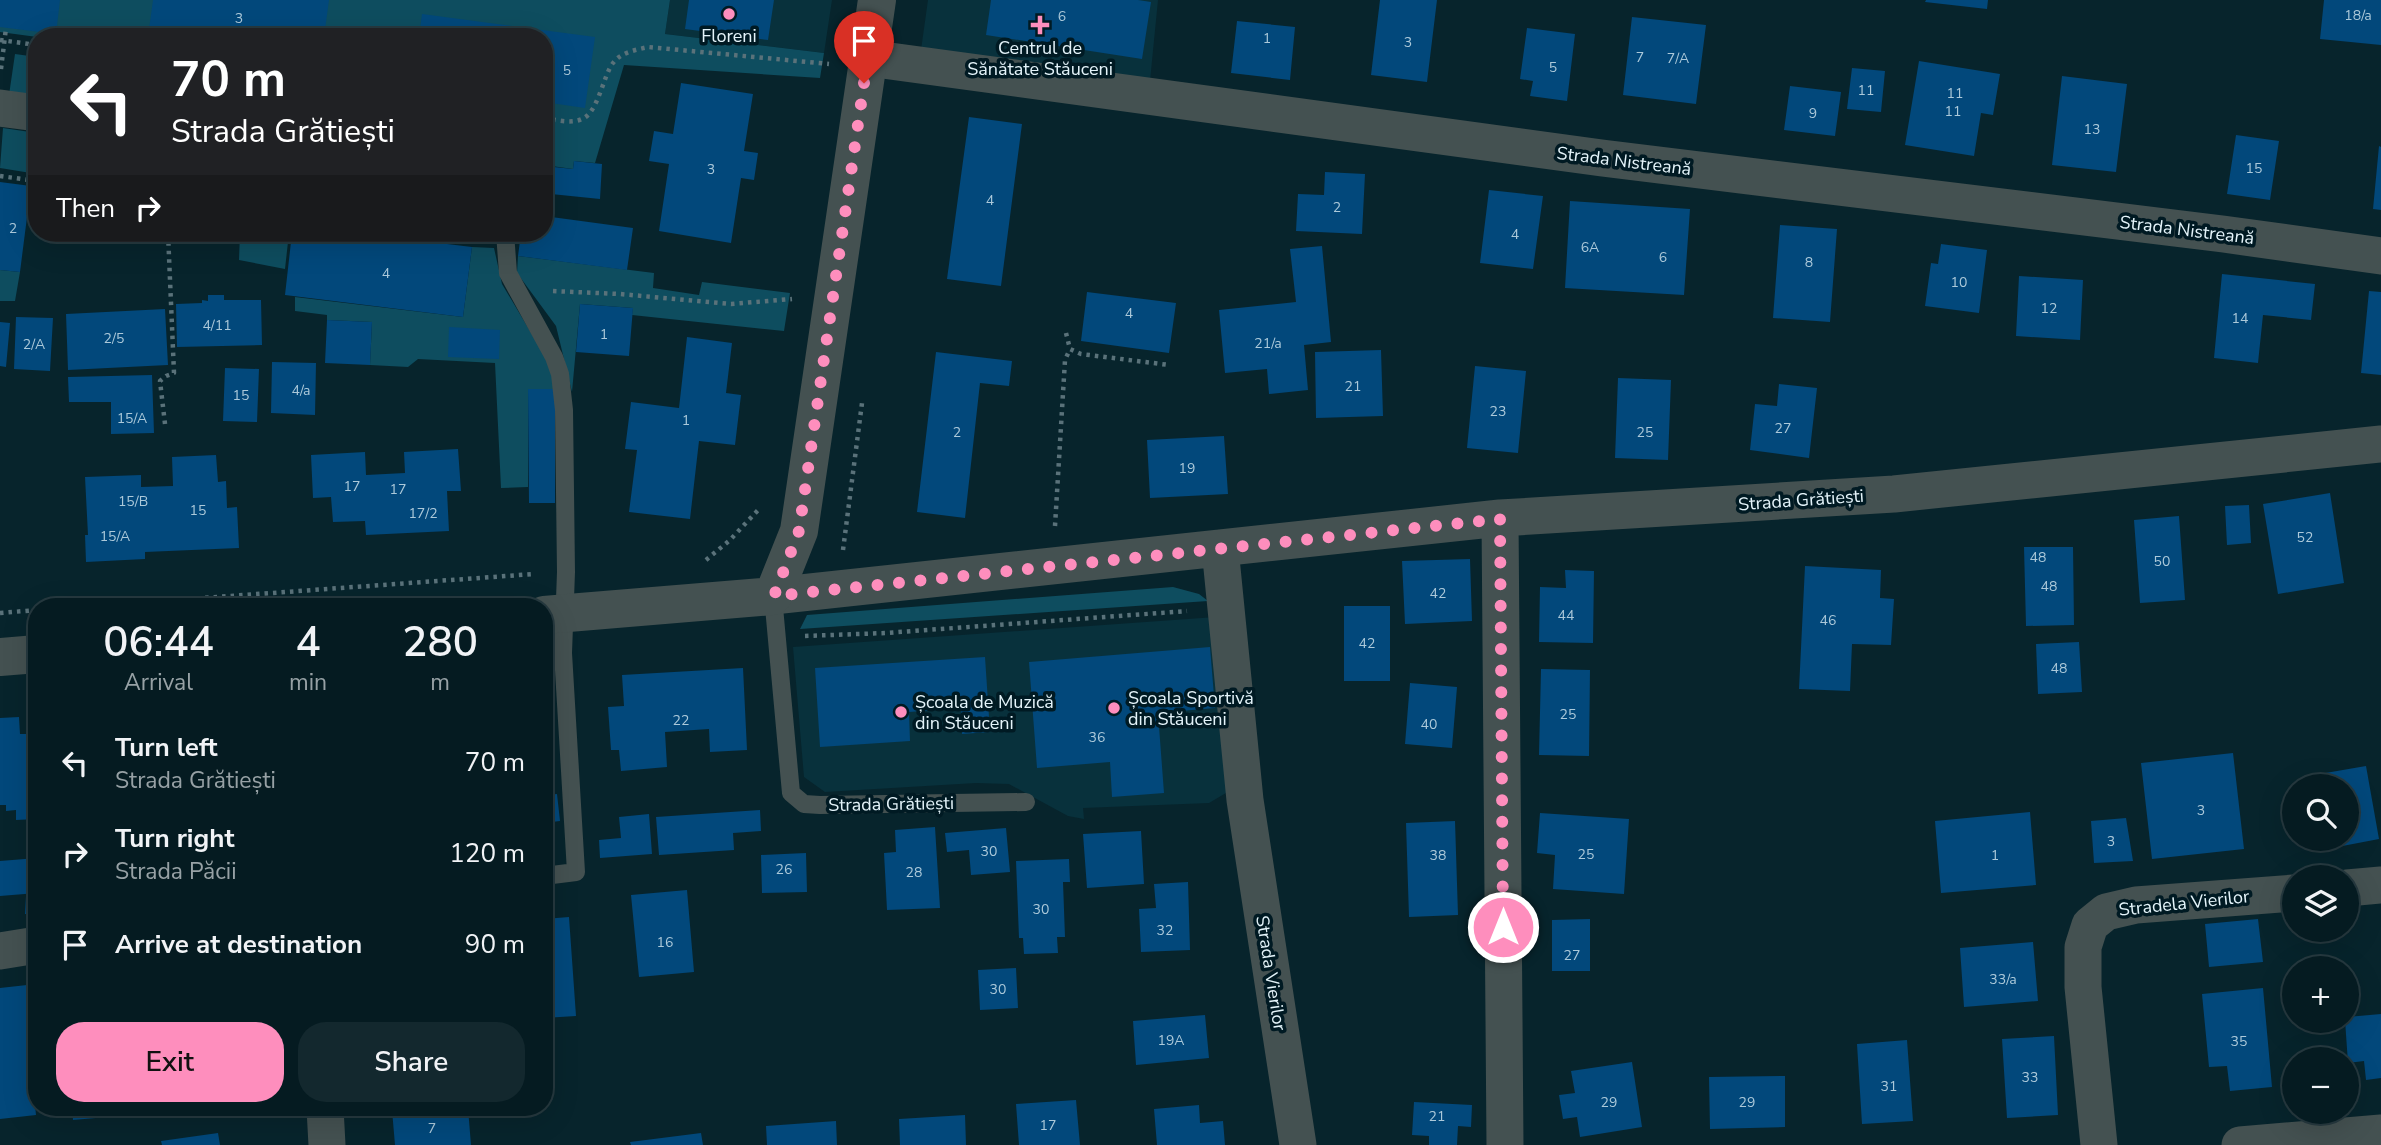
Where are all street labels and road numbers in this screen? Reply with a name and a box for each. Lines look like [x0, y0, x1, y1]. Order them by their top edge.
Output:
street label: Strada Nistreană [1555, 141, 1693, 181]
street label: Strada Nistreană [2118, 210, 2256, 250]
street label: Strada Grătiești [1737, 484, 1865, 516]
street label: Strada Grătiești [828, 791, 954, 817]
street label: Stradela Vierilor [2117, 884, 2251, 922]
street label: Strada Vierilor [1250, 914, 1292, 1033]

